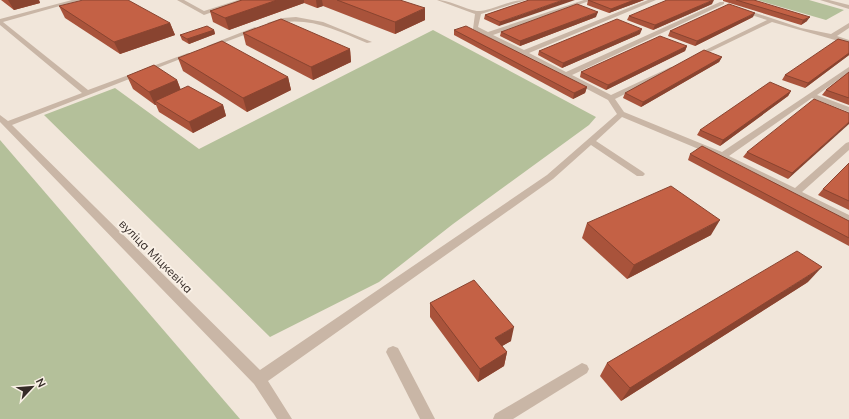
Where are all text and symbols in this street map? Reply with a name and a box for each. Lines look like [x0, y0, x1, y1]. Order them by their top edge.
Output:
street label: вуліца Міцкевіча [116, 216, 196, 296]
north arrow [12, 367, 52, 407]
text: N [33, 376, 49, 389]

